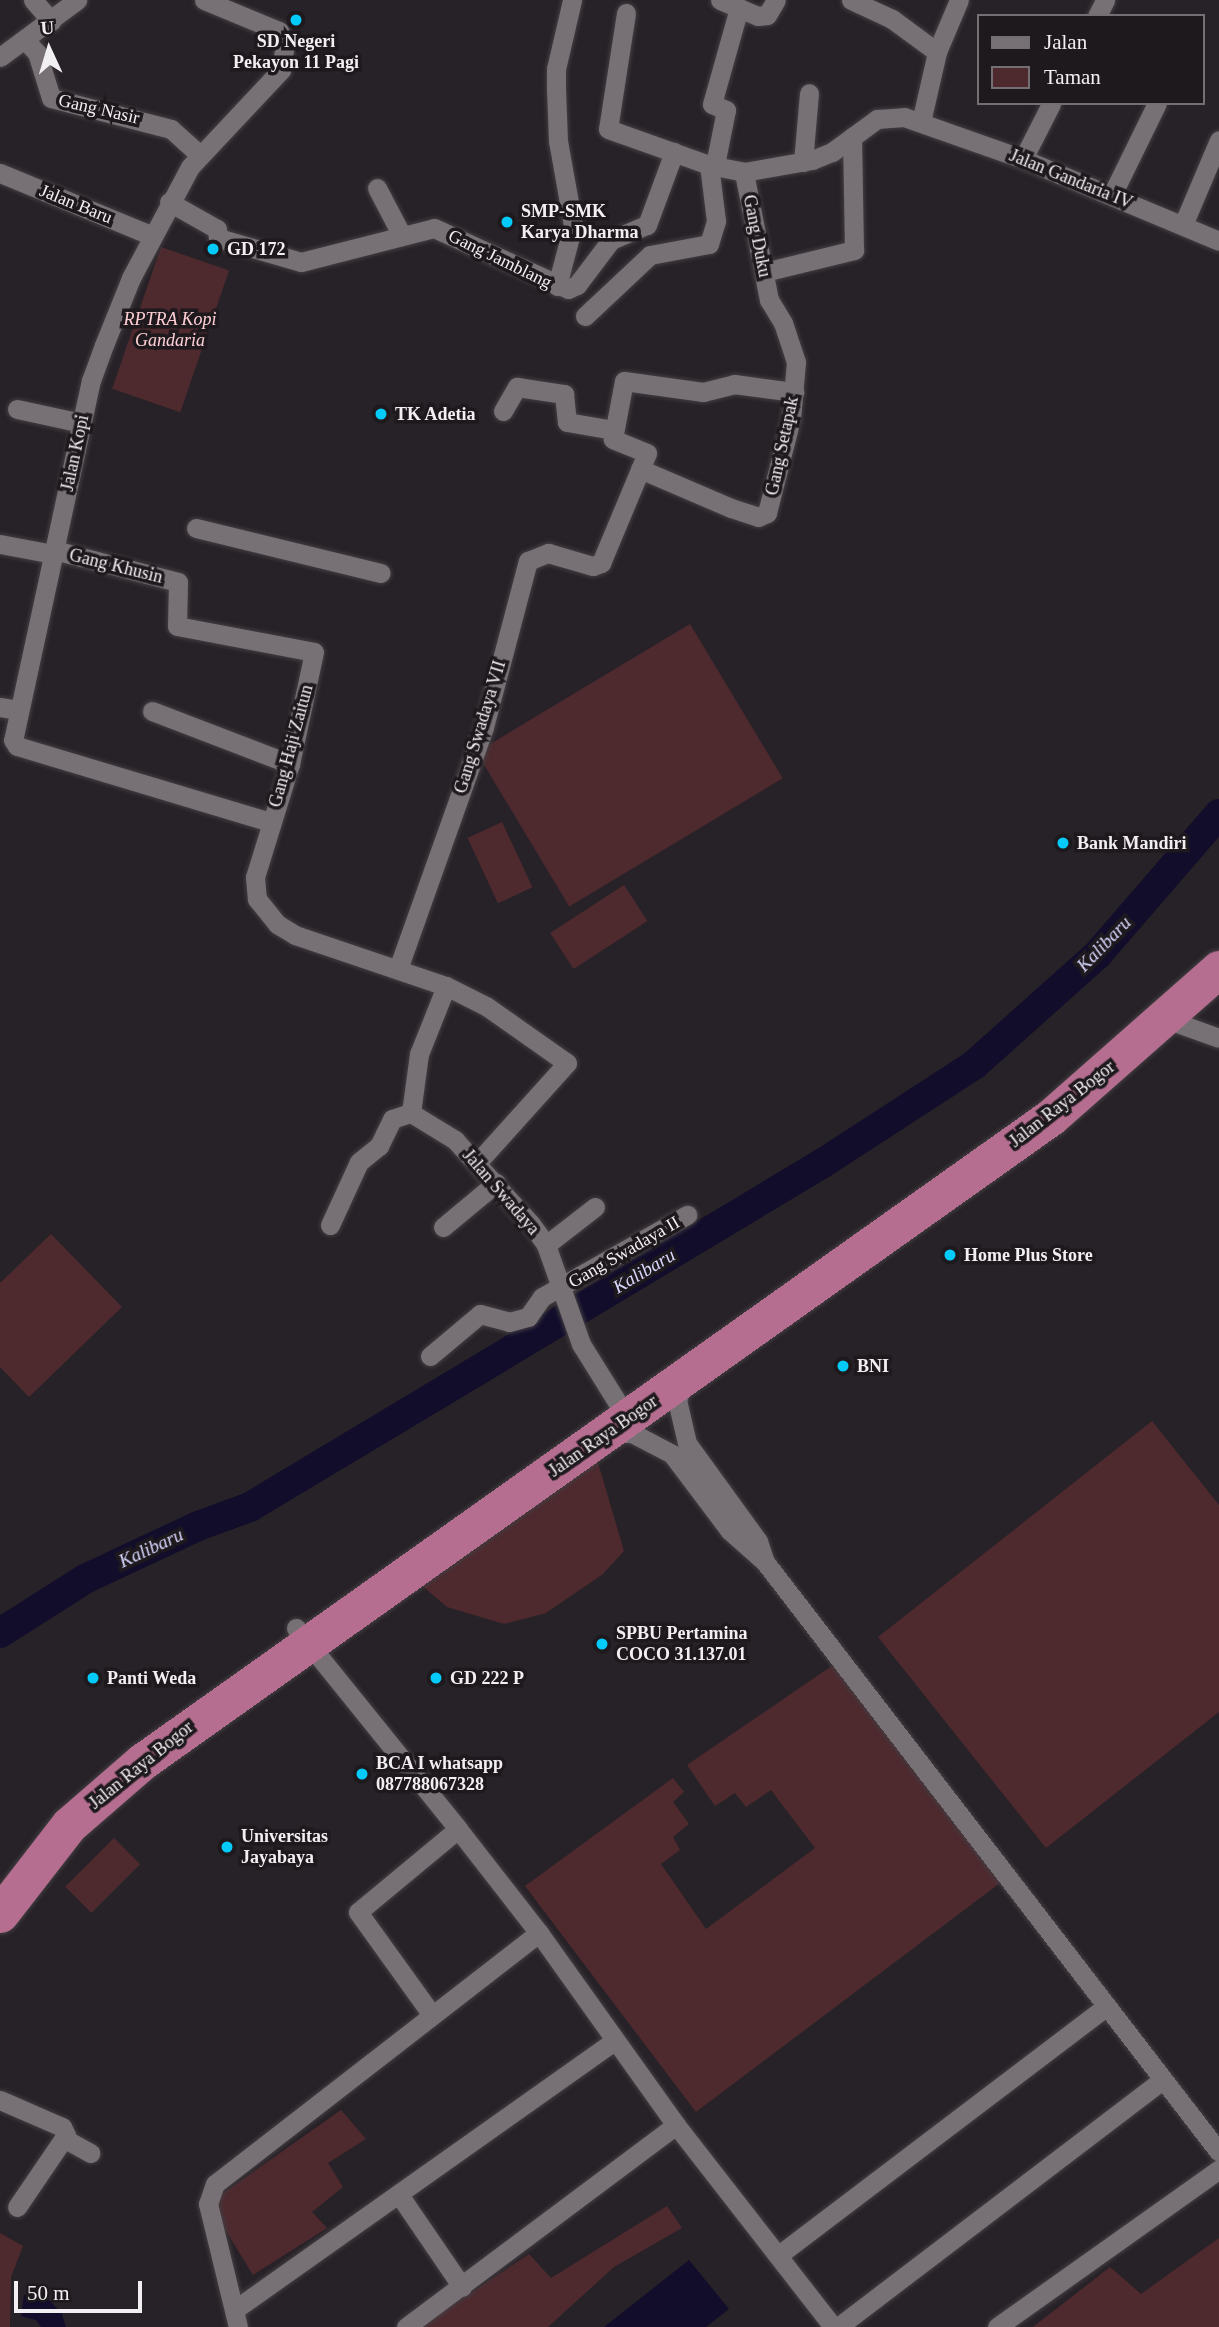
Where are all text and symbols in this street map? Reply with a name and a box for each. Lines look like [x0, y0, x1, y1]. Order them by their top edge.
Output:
marker: SD Negeri Pekayon 11 Pagi [288, 12, 304, 28]
north arrow [14, 14, 84, 84]
legend [978, 14, 1205, 105]
text: U [40, 17, 55, 39]
text: Jalan [1044, 30, 1087, 54]
place label: SD Negeri Pekayon 11 Pagi [233, 31, 359, 74]
text: Taman [1044, 65, 1101, 89]
street label: Gang Nasir [56, 89, 142, 129]
street label: Jalan Gandaria IV [1006, 144, 1136, 214]
street label: Jalan Baru [37, 180, 115, 228]
street label: Gang Duku [738, 193, 776, 279]
place label: SMP-SMK Karya Dharma [521, 201, 638, 244]
marker: SMP-SMK Karya Dharma [499, 214, 515, 230]
street label: Gang Jamblang [445, 225, 555, 293]
place label: GD 172 [227, 238, 286, 260]
marker: GD 172 [205, 241, 221, 257]
park label: RPTRA Kopi Gandaria [123, 309, 217, 352]
street label: Gang Setapak [761, 395, 803, 497]
place label: TK Adetia [395, 403, 477, 425]
marker: TK Adetia [373, 406, 389, 422]
street label: Jalan Kopi [56, 413, 94, 493]
street label: Gang Khusin [67, 544, 165, 588]
street label: Gang Swadaya VII [450, 658, 510, 796]
street label: Gang Haji Zaitun [264, 682, 318, 810]
place label: Bank Mandiri [1077, 832, 1187, 854]
marker: Bank Mandiri [1055, 835, 1071, 851]
water label: Kalibaru [1072, 911, 1136, 977]
street label: Jalan Raya Bogor [1005, 1056, 1119, 1152]
street label: Jalan Swadaya [458, 1145, 544, 1239]
street label: Gang Swadaya II [564, 1211, 684, 1293]
water label: Kalibaru [609, 1244, 679, 1298]
place label: Home Plus Store [964, 1244, 1093, 1266]
marker: Home Plus Store [942, 1247, 958, 1263]
place label: BNI [857, 1355, 889, 1377]
marker: BNI [835, 1358, 851, 1374]
street label: Jalan Raya Bogor [544, 1390, 662, 1482]
water label: Kalibaru [115, 1523, 187, 1573]
place label: SPBU Pertamina COCO 31.137.01 [616, 1623, 747, 1666]
marker: SPBU Pertamina COCO 31.137.01 [594, 1636, 610, 1652]
place label: Panti Weda [107, 1667, 197, 1689]
place label: GD 222 P [450, 1667, 524, 1689]
marker: Panti Weda [85, 1670, 101, 1686]
marker: GD 222 P [428, 1670, 444, 1686]
street label: Jalan Raya Bogor [84, 1716, 198, 1814]
place label: BCA I whatsapp 087788067328 [376, 1753, 504, 1796]
marker: BCA I whatsapp 087788067328 [354, 1766, 370, 1782]
place label: Universitas Jayabaya [241, 1826, 328, 1868]
marker: Universitas Jayabaya [219, 1839, 235, 1855]
scale bar [18, 2268, 145, 2312]
text: 50 m [27, 2281, 70, 2305]

